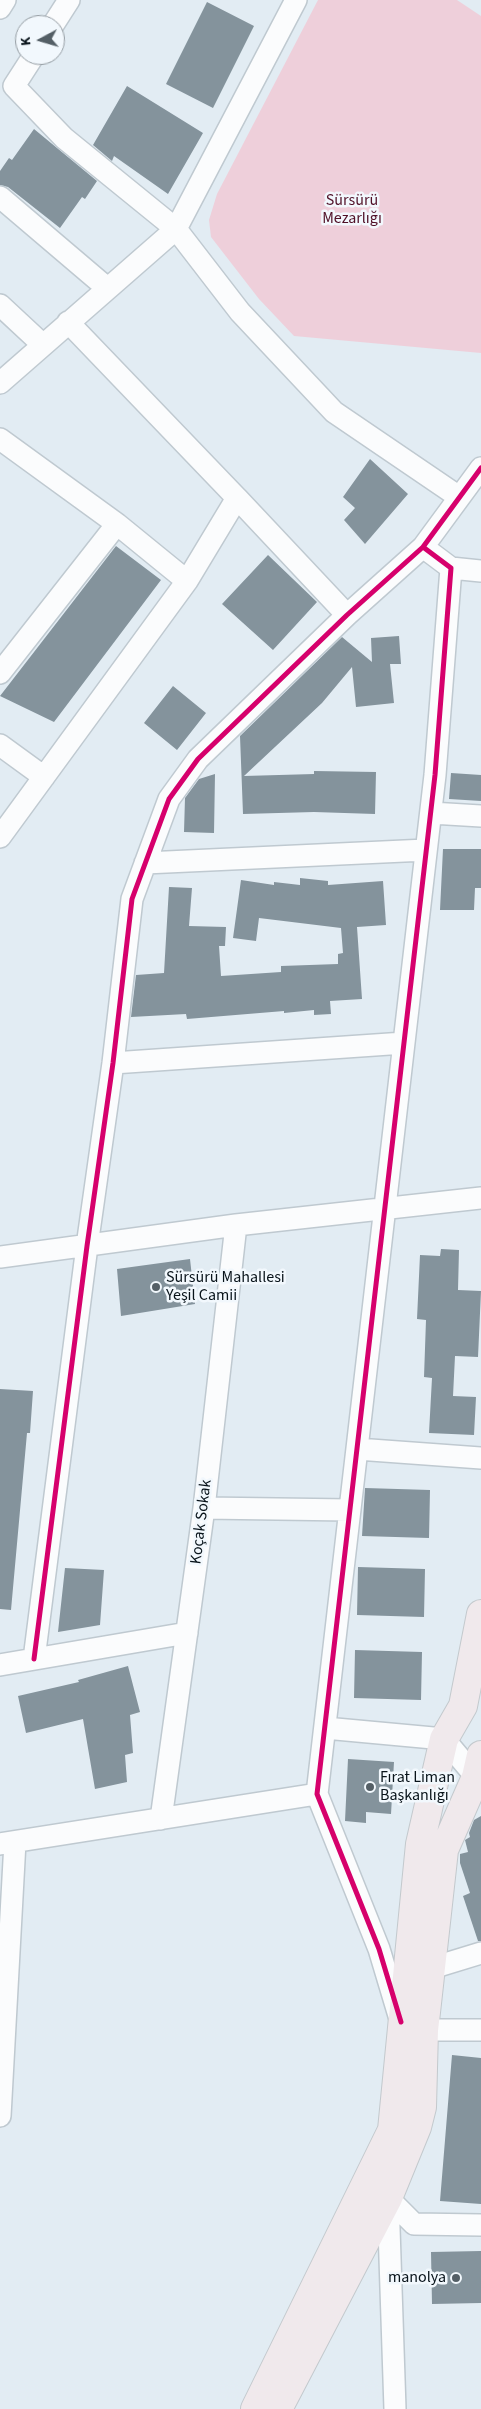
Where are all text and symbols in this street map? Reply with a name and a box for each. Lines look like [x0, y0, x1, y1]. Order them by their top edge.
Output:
north arrow [15, 15, 65, 65]
text: K [16, 36, 36, 47]
park label: Sürsürü Mezarlığı [322, 191, 382, 229]
place label: Sürsürü Mahallesi Yeşil Camii [166, 1268, 285, 1306]
marker: Sürsürü Mahallesi Yeşil Camii [150, 1281, 162, 1293]
street label: Koçak Sokak [187, 1479, 217, 1565]
place label: Fırat Liman Başkanlığı [380, 1768, 455, 1806]
marker: Fırat Liman Başkanlığı [364, 1781, 376, 1793]
place label: manolya [388, 2268, 446, 2288]
marker: manolya [450, 2272, 462, 2284]

